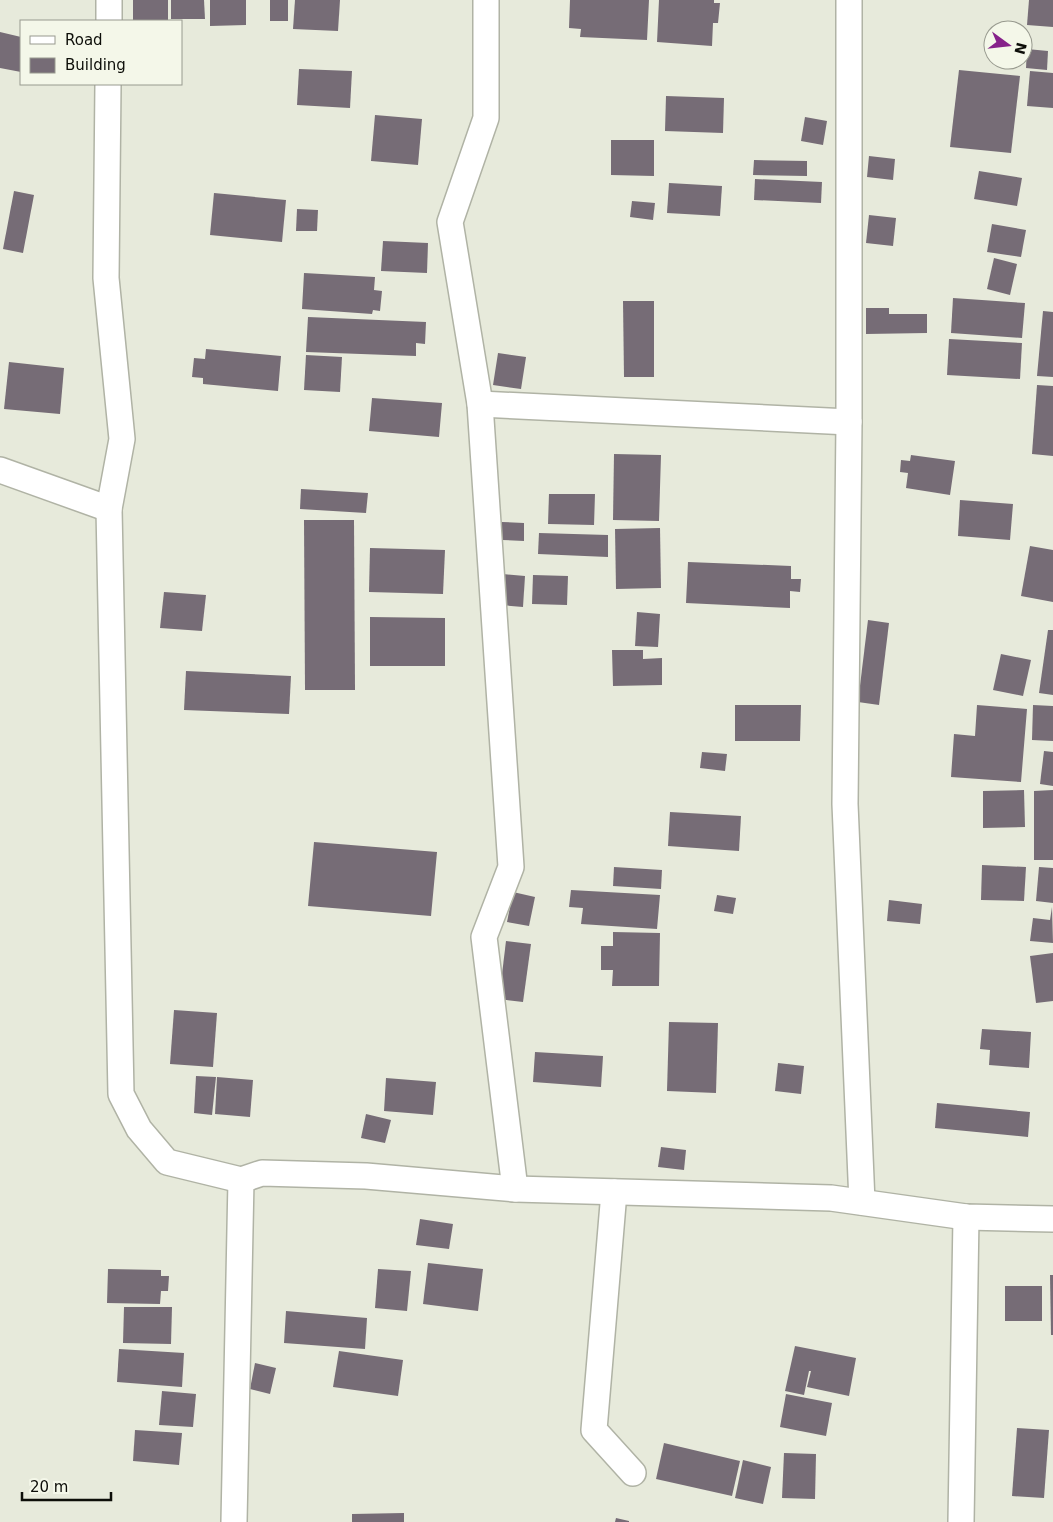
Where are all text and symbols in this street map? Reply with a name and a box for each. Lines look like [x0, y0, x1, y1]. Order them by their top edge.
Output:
legend [20, 20, 182, 85]
north arrow [983, 20, 1033, 70]
text: Road [65, 31, 103, 49]
text: N [1011, 41, 1030, 56]
text: Building [65, 56, 126, 74]
scale bar [22, 1470, 111, 1502]
text: 20 m [30, 1478, 68, 1496]

